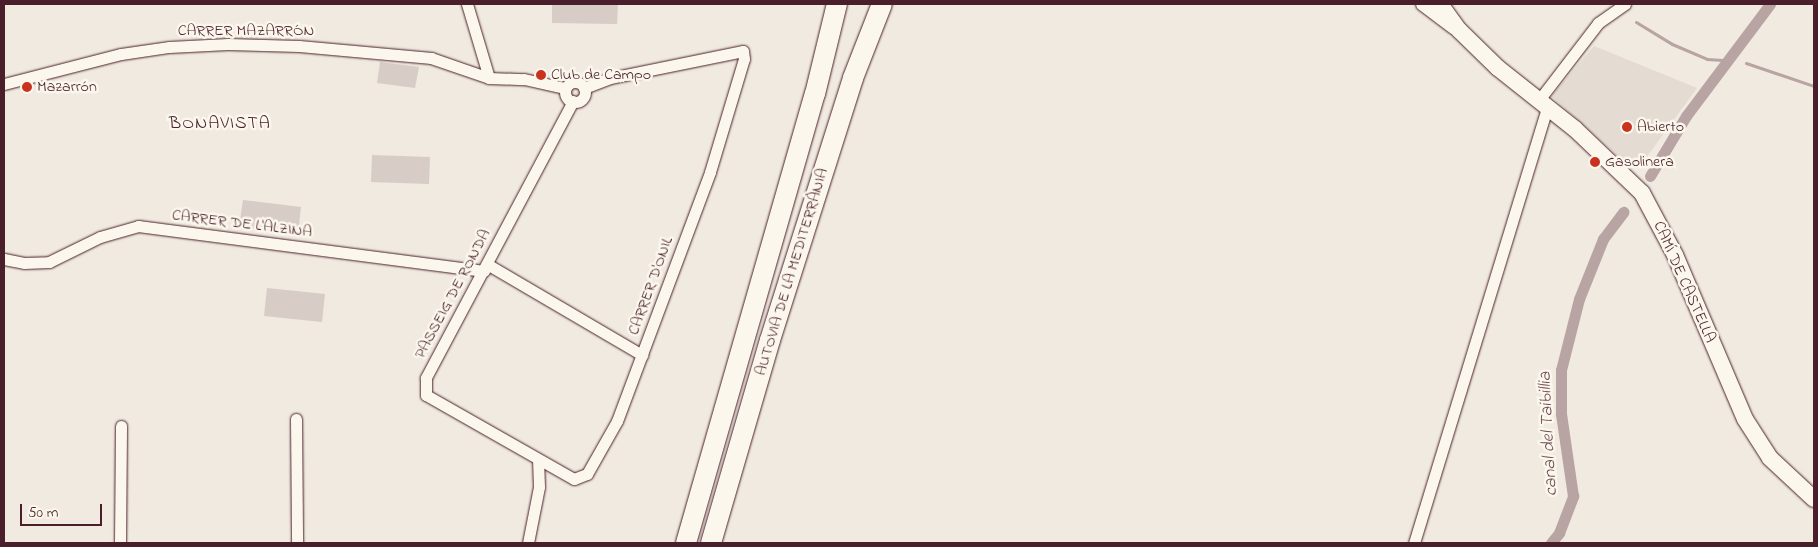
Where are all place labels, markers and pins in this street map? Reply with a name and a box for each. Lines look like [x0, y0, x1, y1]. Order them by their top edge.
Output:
place label: Club de Campo [551, 65, 651, 85]
marker: Club de Campo [535, 69, 547, 81]
place label: Mazarrón [37, 77, 97, 97]
marker: Mazarrón [21, 81, 33, 93]
place label: Abierto [1637, 117, 1684, 137]
marker: Abierto [1621, 121, 1633, 133]
place label: Gasolinera [1605, 152, 1674, 172]
marker: Gasolinera [1589, 156, 1601, 168]

